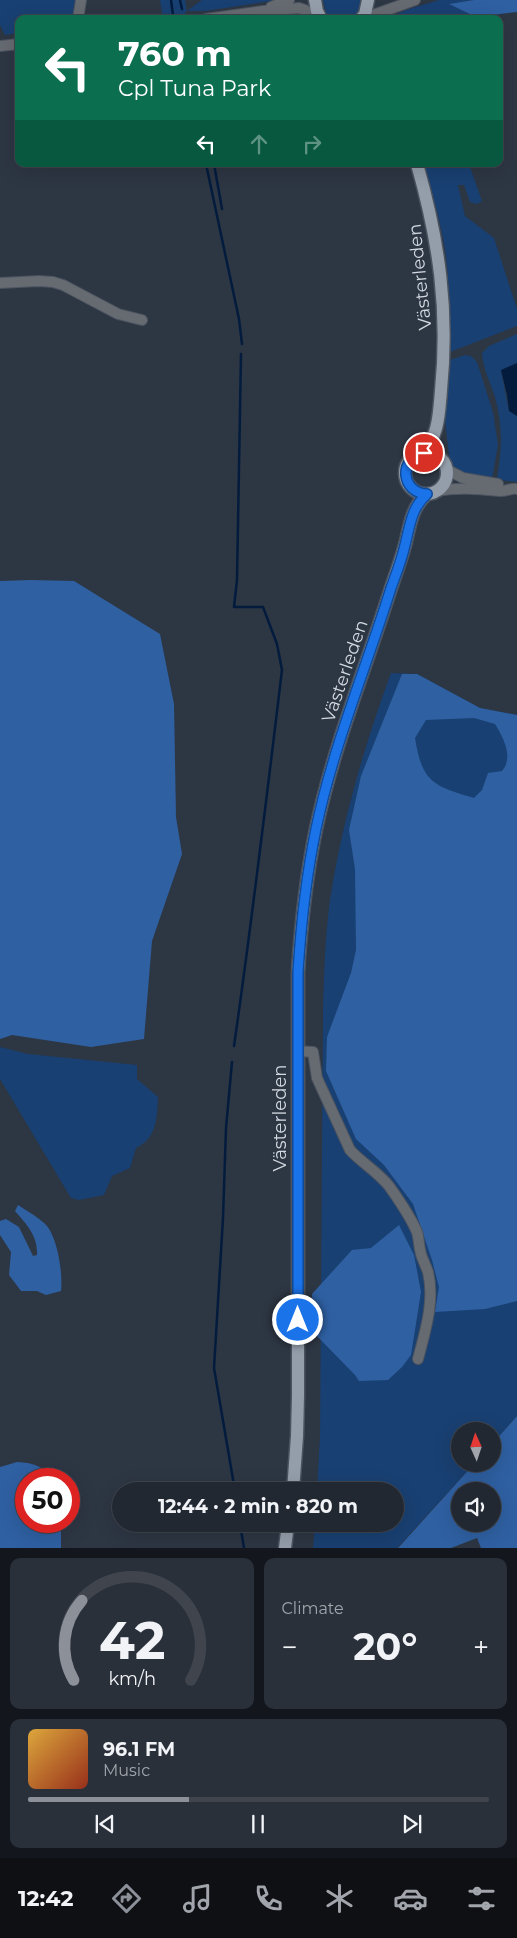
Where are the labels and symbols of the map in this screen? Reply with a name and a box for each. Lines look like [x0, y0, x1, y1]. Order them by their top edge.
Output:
street label: Västerleden [403, 223, 437, 331]
pin [403, 432, 445, 474]
street label: Västerleden [317, 617, 373, 725]
street label: Västerleden [269, 1065, 291, 1171]
position arrow [271, 1293, 323, 1345]
north arrow [451, 1422, 501, 1472]
speed limit sign: 50 [15, 1468, 80, 1533]

